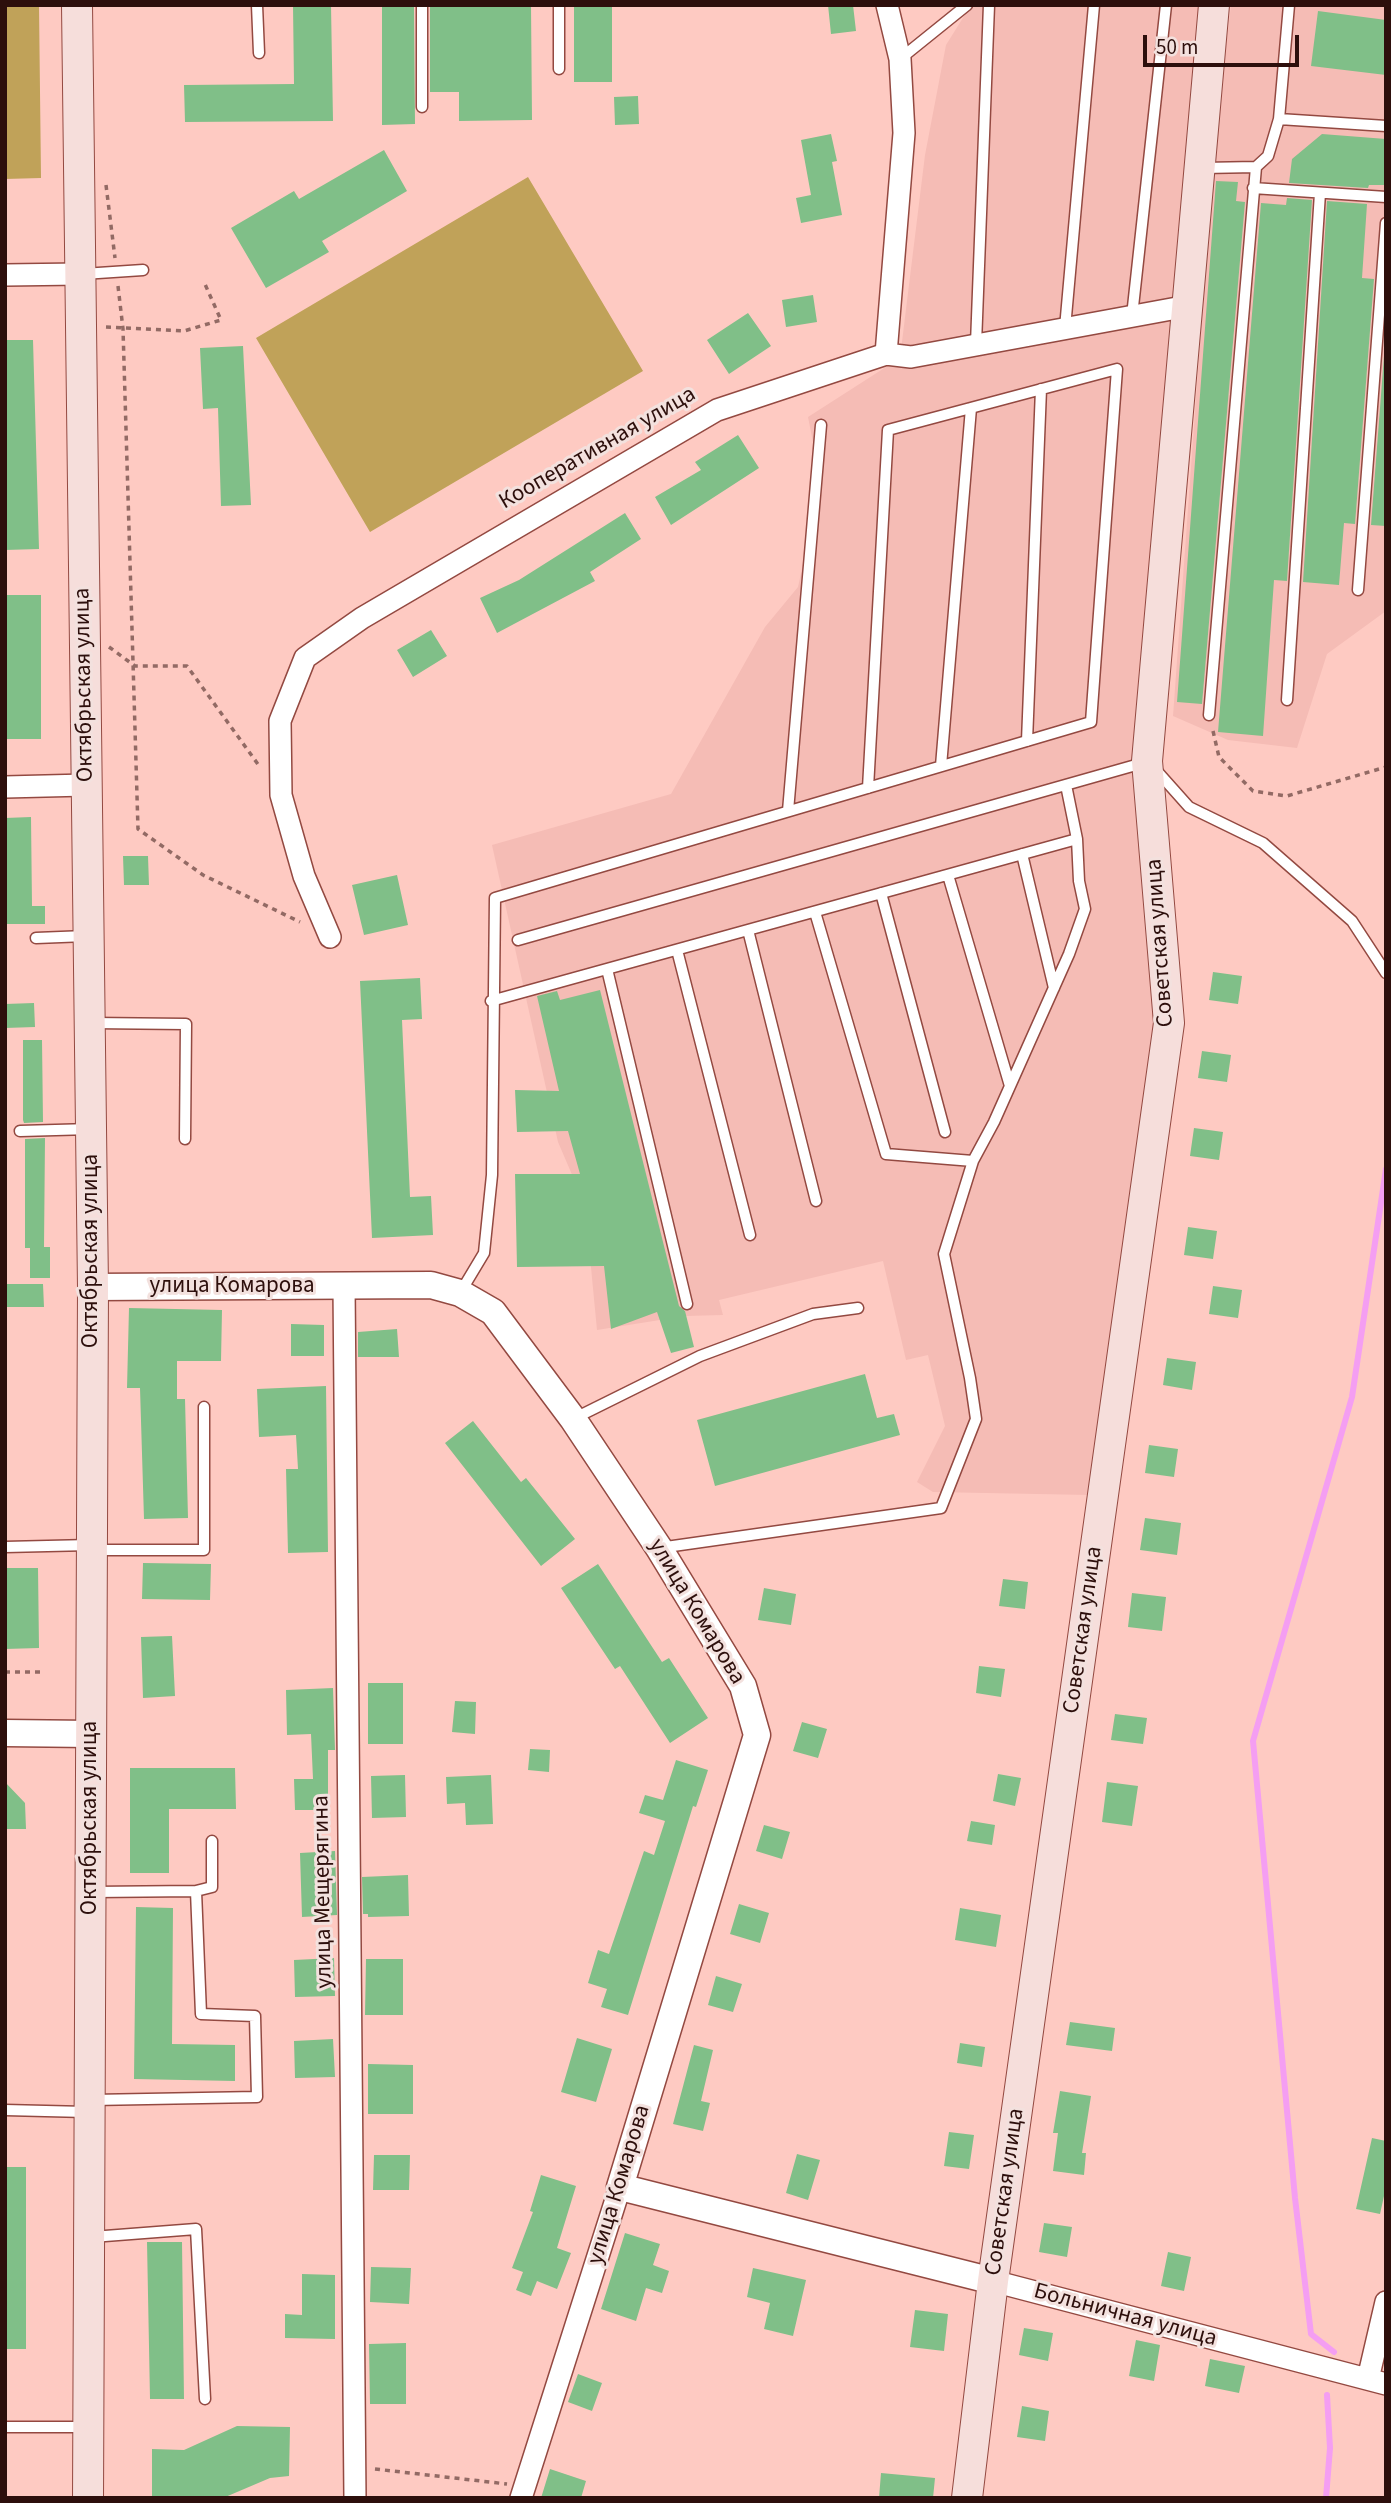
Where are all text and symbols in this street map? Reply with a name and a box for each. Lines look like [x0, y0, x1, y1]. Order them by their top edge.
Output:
scale bar [1146, 21, 1302, 65]
text: 50 m [1156, 32, 1198, 62]
street label: Кооперативная улица [495, 381, 701, 517]
street label: Октябрьская улица [70, 588, 100, 782]
street label: Советская улица [1141, 858, 1181, 1028]
street label: Октябрьская улица [78, 1154, 106, 1348]
street label: улица Комарова [149, 1273, 315, 1301]
street label: улица Комарова [642, 1534, 750, 1690]
street label: Советская улица [1059, 1545, 1109, 1715]
street label: Октябрьская улица [77, 1721, 105, 1915]
street label: улица Мещерягина [309, 1795, 339, 1989]
street label: улица Комарова [583, 2102, 657, 2268]
street label: Советская улица [981, 2107, 1031, 2277]
street label: Больничная улица [1031, 2278, 1219, 2354]

